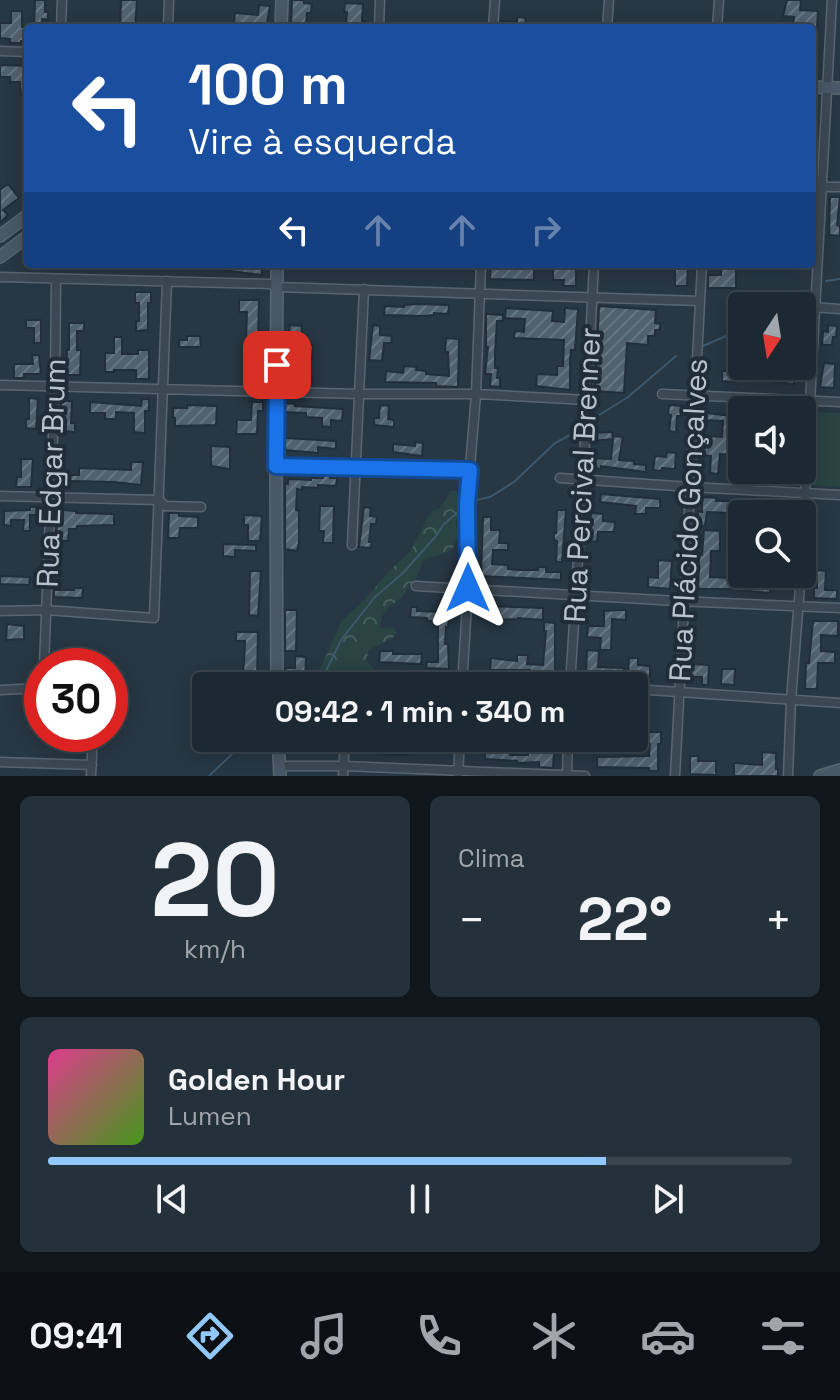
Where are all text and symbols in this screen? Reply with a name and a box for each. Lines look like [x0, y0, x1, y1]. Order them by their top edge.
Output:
text: 100 m [188, 49, 348, 120]
icon: left [56, 56, 160, 160]
text: Vire à esquerda [188, 119, 456, 165]
icon: left [272, 208, 316, 252]
icon: ahead [356, 208, 400, 252]
icon: ahead [440, 208, 484, 252]
icon: right [524, 208, 568, 252]
north arrow [728, 292, 816, 380]
map controls [728, 292, 816, 588]
street label: Rua Percival Brenner [555, 326, 609, 624]
pin [243, 331, 311, 399]
icon: arrive [255, 343, 299, 387]
street label: Rua Plácido Gonçalves [660, 357, 716, 683]
street label: Rua Edgar Brum [28, 358, 74, 588]
button: sound [728, 396, 816, 484]
button: search [728, 500, 816, 588]
position arrow [426, 546, 510, 630]
speed limit sign: 30 [24, 648, 128, 752]
text: 09:42 · 1 min · 340 m [275, 692, 565, 731]
text: 20 [150, 814, 280, 946]
text: Clima [458, 841, 525, 875]
text: 22° [578, 881, 672, 958]
text: − [458, 892, 485, 948]
text: + [765, 892, 792, 948]
text: km/h [184, 932, 246, 966]
text: Golden Hour [168, 1060, 345, 1099]
text: Lumen [168, 1099, 252, 1133]
icon: previous [150, 1177, 194, 1221]
icon: pause [398, 1177, 442, 1221]
icon: next [646, 1177, 690, 1221]
icon: directions [182, 1308, 238, 1364]
icon: music [296, 1308, 352, 1364]
icon: phone [411, 1308, 467, 1364]
icon: climate [526, 1308, 582, 1364]
icon: car [640, 1308, 696, 1364]
icon: filters [755, 1308, 811, 1364]
text: 09:41 [29, 1313, 123, 1359]

